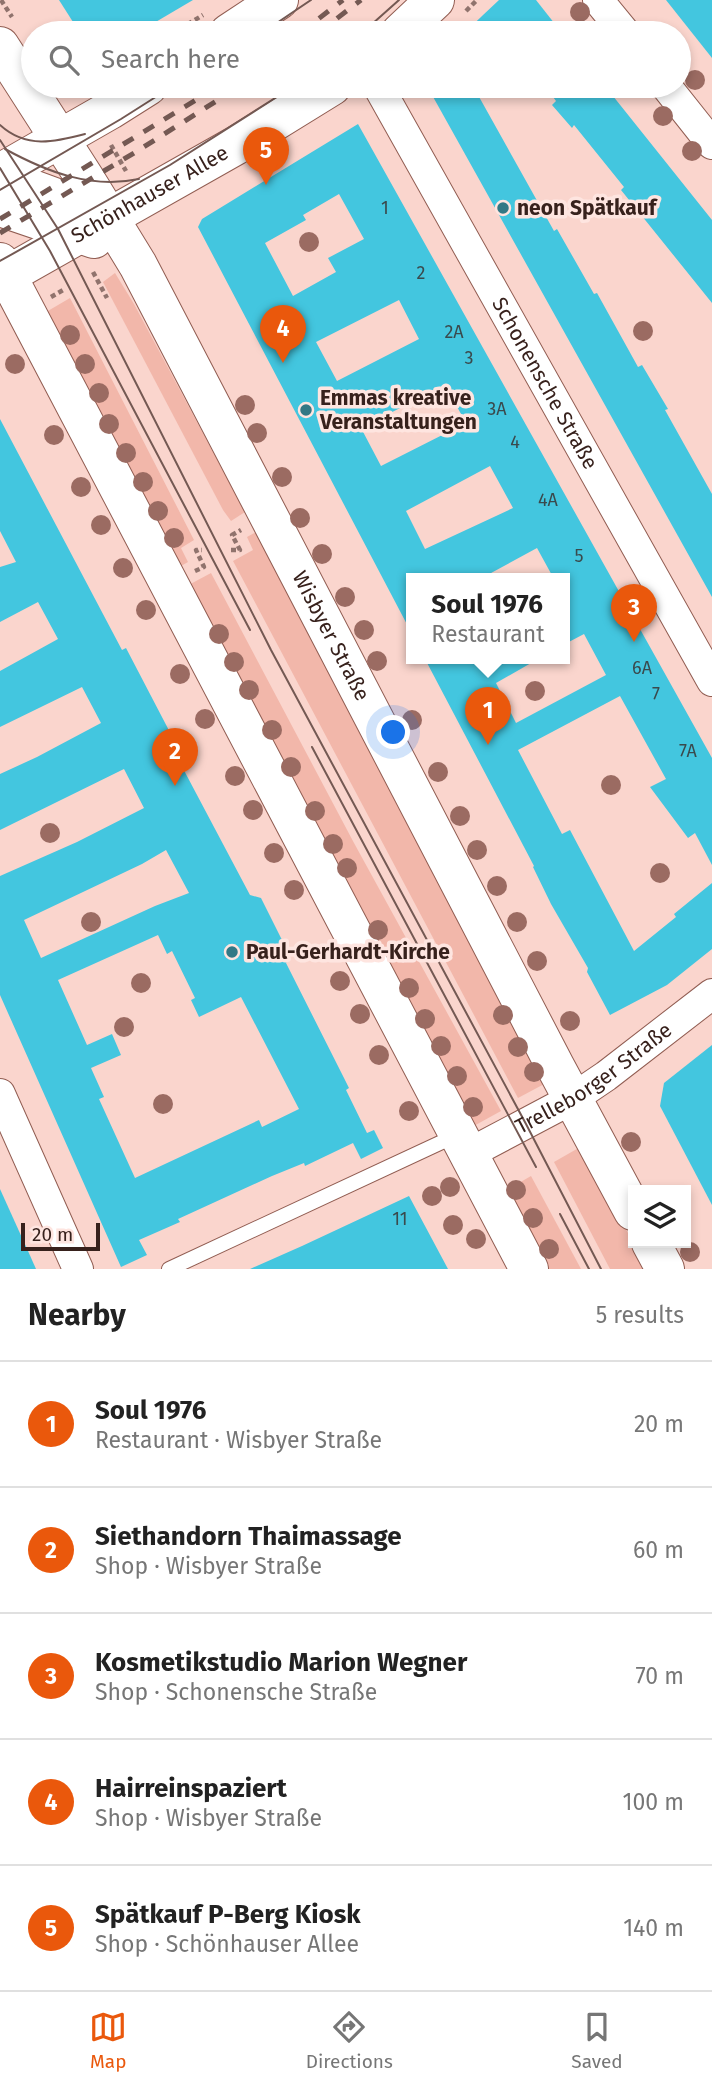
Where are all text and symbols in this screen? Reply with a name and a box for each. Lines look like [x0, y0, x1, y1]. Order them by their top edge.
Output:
search box [21, 21, 691, 98]
icon: search [45, 41, 83, 79]
text: Search here [101, 44, 240, 75]
pin: 5 [243, 127, 289, 185]
street label: Schönhauser Allee [66, 140, 233, 249]
place label: neon Spätkauf [517, 195, 659, 221]
house number: 1 [381, 197, 389, 219]
marker: neon Spätkauf [495, 200, 511, 216]
house number: 2 [417, 262, 426, 284]
street label: Schonensche Straße [486, 293, 604, 474]
pin: 4 [260, 305, 306, 363]
house number: 2A [444, 321, 464, 343]
house number: 3 [465, 347, 473, 369]
place label: Emmas kreative Veranstaltungen [319, 385, 477, 435]
house number: 3A [487, 398, 507, 420]
marker: Emmas kreative Veranstaltungen [298, 402, 314, 418]
house number: 4 [510, 431, 520, 453]
house number: 4A [538, 489, 559, 511]
house number: 5 [574, 545, 584, 567]
street label: Wisbyer Straße [287, 567, 376, 705]
popup [406, 573, 570, 664]
pin: 3 [611, 584, 657, 642]
text: Soul 1976 [431, 589, 543, 620]
text: Restaurant [431, 620, 545, 648]
house number: 6A [632, 657, 653, 679]
house number: 7 [652, 683, 660, 705]
pin: 1 [465, 687, 511, 745]
your location [376, 715, 410, 749]
pin: 2 [152, 728, 198, 786]
house number: 7A [679, 740, 698, 762]
place label: Paul-Gerhardt-Kirche [246, 939, 450, 965]
marker: Paul-Gerhardt-Kirche [224, 944, 240, 960]
street label: Trelleborger Straße [511, 1017, 677, 1140]
map controls [628, 1185, 691, 1248]
button: layers [628, 1185, 691, 1248]
house number: 11 [392, 1208, 408, 1230]
scale bar [21, 1220, 100, 1252]
text: 20 m [32, 1223, 73, 1246]
text: Nearby [28, 1297, 126, 1333]
text: 5 results [596, 1301, 684, 1329]
text: Soul 1976 [95, 1395, 207, 1426]
text: 1 [46, 1410, 56, 1438]
text: 20 m [634, 1410, 684, 1438]
text: Restaurant · Wisbyer Straße [95, 1426, 382, 1454]
text: Siethandorn Thaimassage [95, 1521, 402, 1552]
text: 2 [45, 1536, 57, 1564]
text: 60 m [633, 1536, 684, 1564]
text: Shop · Wisbyer Straße [95, 1552, 322, 1580]
text: Kosmetikstudio Marion Wegner [95, 1647, 467, 1678]
text: 3 [45, 1662, 57, 1690]
text: 70 m [635, 1662, 684, 1690]
text: Shop · Schonensche Straße [95, 1678, 377, 1706]
text: Hairreinspaziert [95, 1773, 287, 1804]
text: 4 [45, 1788, 58, 1816]
text: 100 m [623, 1788, 684, 1816]
text: Shop · Wisbyer Straße [95, 1804, 322, 1832]
text: Spätkauf P-Berg Kiosk [95, 1899, 361, 1930]
text: 5 [45, 1914, 57, 1942]
text: 140 m [623, 1914, 684, 1942]
text: Shop · Schönhauser Allee [95, 1930, 359, 1958]
tab: Map [89, 2008, 127, 2073]
tab: Directions [306, 2008, 393, 2073]
tab: Saved [571, 2008, 623, 2073]

